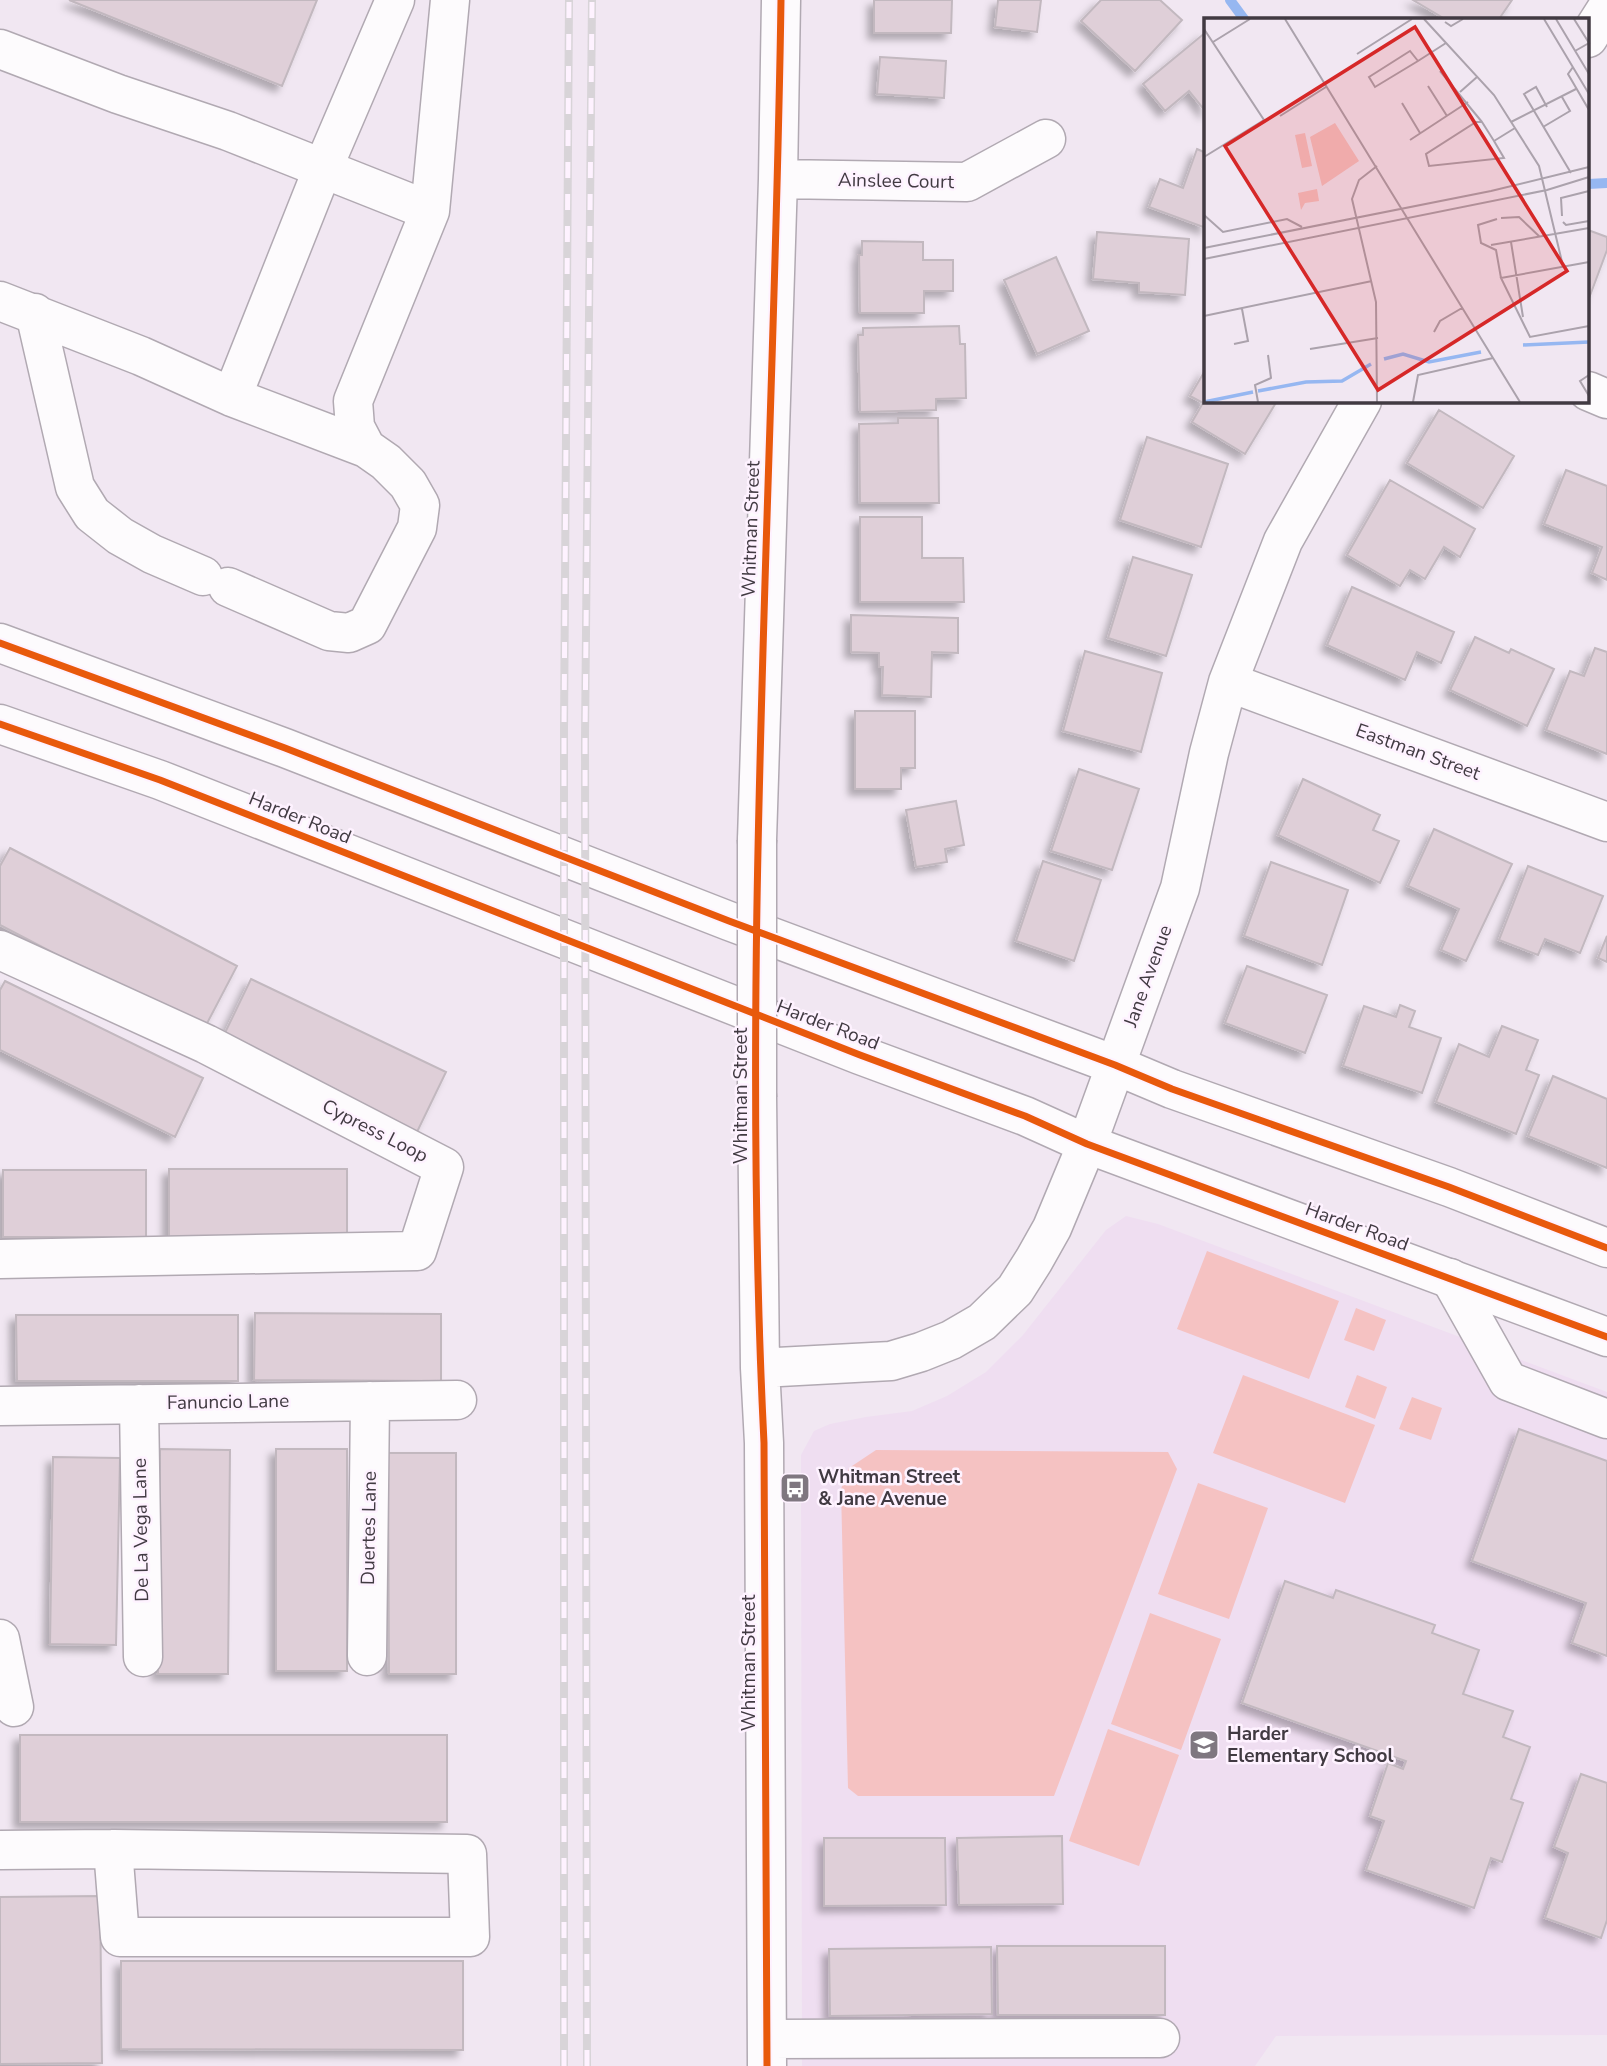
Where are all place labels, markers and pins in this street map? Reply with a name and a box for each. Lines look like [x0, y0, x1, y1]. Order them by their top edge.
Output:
place label: Whitman Street & Jane Avenue [818, 1464, 961, 1512]
bus stop icon: Whitman Street & Jane Avenue [778, 1471, 812, 1505]
place label: Harder Elementary School [1227, 1721, 1394, 1769]
school or university icon: Harder Elementary School [1187, 1728, 1221, 1762]

